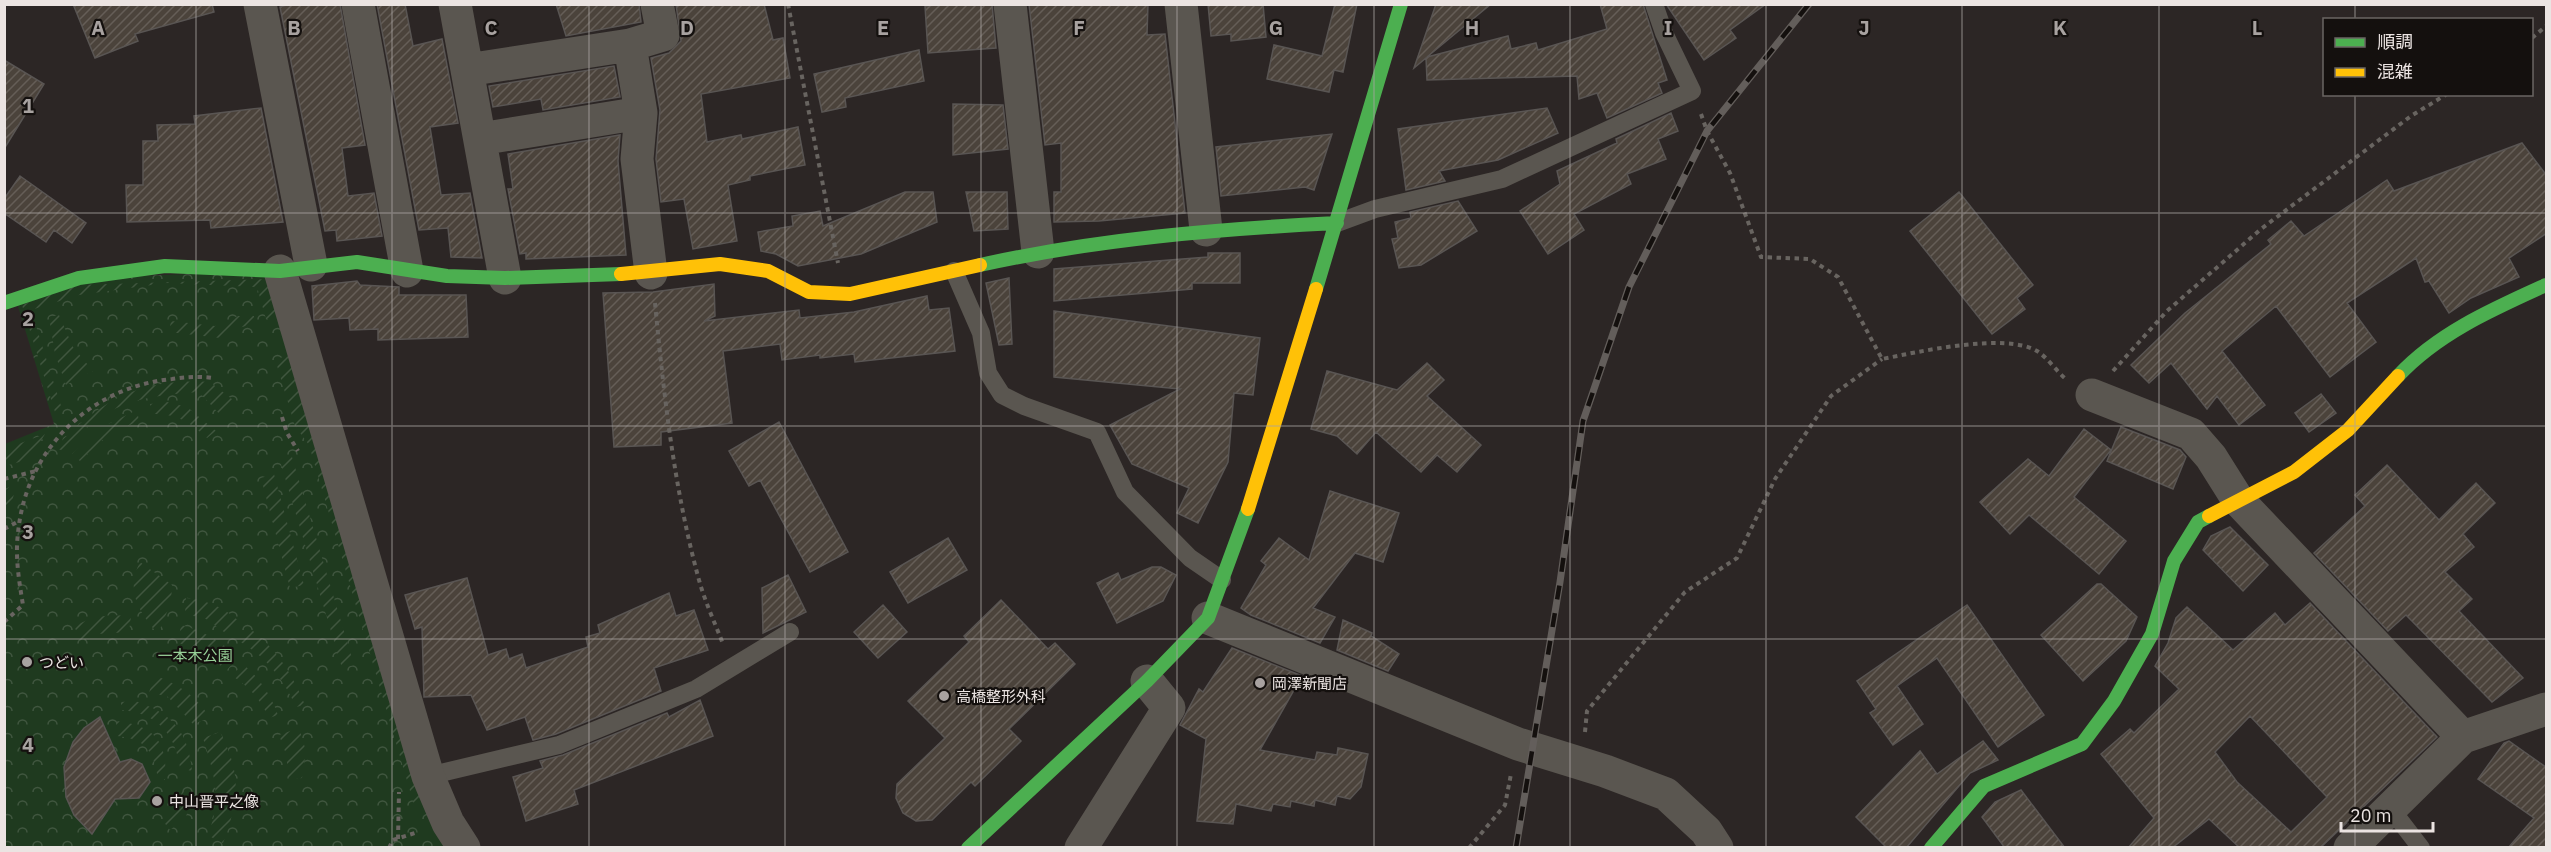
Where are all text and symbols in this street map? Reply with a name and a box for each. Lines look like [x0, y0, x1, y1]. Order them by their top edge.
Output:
text: A [91, 14, 105, 41]
text: B [287, 14, 301, 41]
text: C [484, 14, 498, 41]
text: D [680, 14, 694, 41]
text: E [877, 14, 889, 41]
text: F [1073, 14, 1085, 41]
text: G [1269, 14, 1283, 41]
text: H [1465, 14, 1479, 41]
text: I [1664, 14, 1672, 41]
text: J [1858, 14, 1870, 41]
text: K [2053, 14, 2067, 41]
text: L [2252, 14, 2262, 41]
legend [2323, 18, 2533, 96]
text: 順調 [2377, 30, 2413, 53]
text: 混雑 [2377, 60, 2413, 83]
text: 1 [22, 92, 34, 119]
text: 2 [22, 305, 34, 332]
text: 3 [22, 518, 34, 545]
park label: 一本木公園 [157, 646, 233, 665]
place label: つどい [39, 653, 84, 672]
marker: つどい [20, 655, 34, 669]
place label: 岡澤新聞店 [1272, 674, 1347, 693]
marker: 岡澤新聞店 [1253, 676, 1267, 690]
place label: 高橋整形外科 [956, 687, 1046, 706]
marker: 高橋整形外科 [937, 689, 951, 703]
text: 4 [22, 731, 34, 758]
place label: 中山晋平之像 [169, 792, 259, 811]
marker: 中山晋平之像 [150, 794, 164, 808]
scale bar [2341, 795, 2432, 833]
text: 20 m [2350, 804, 2392, 827]

